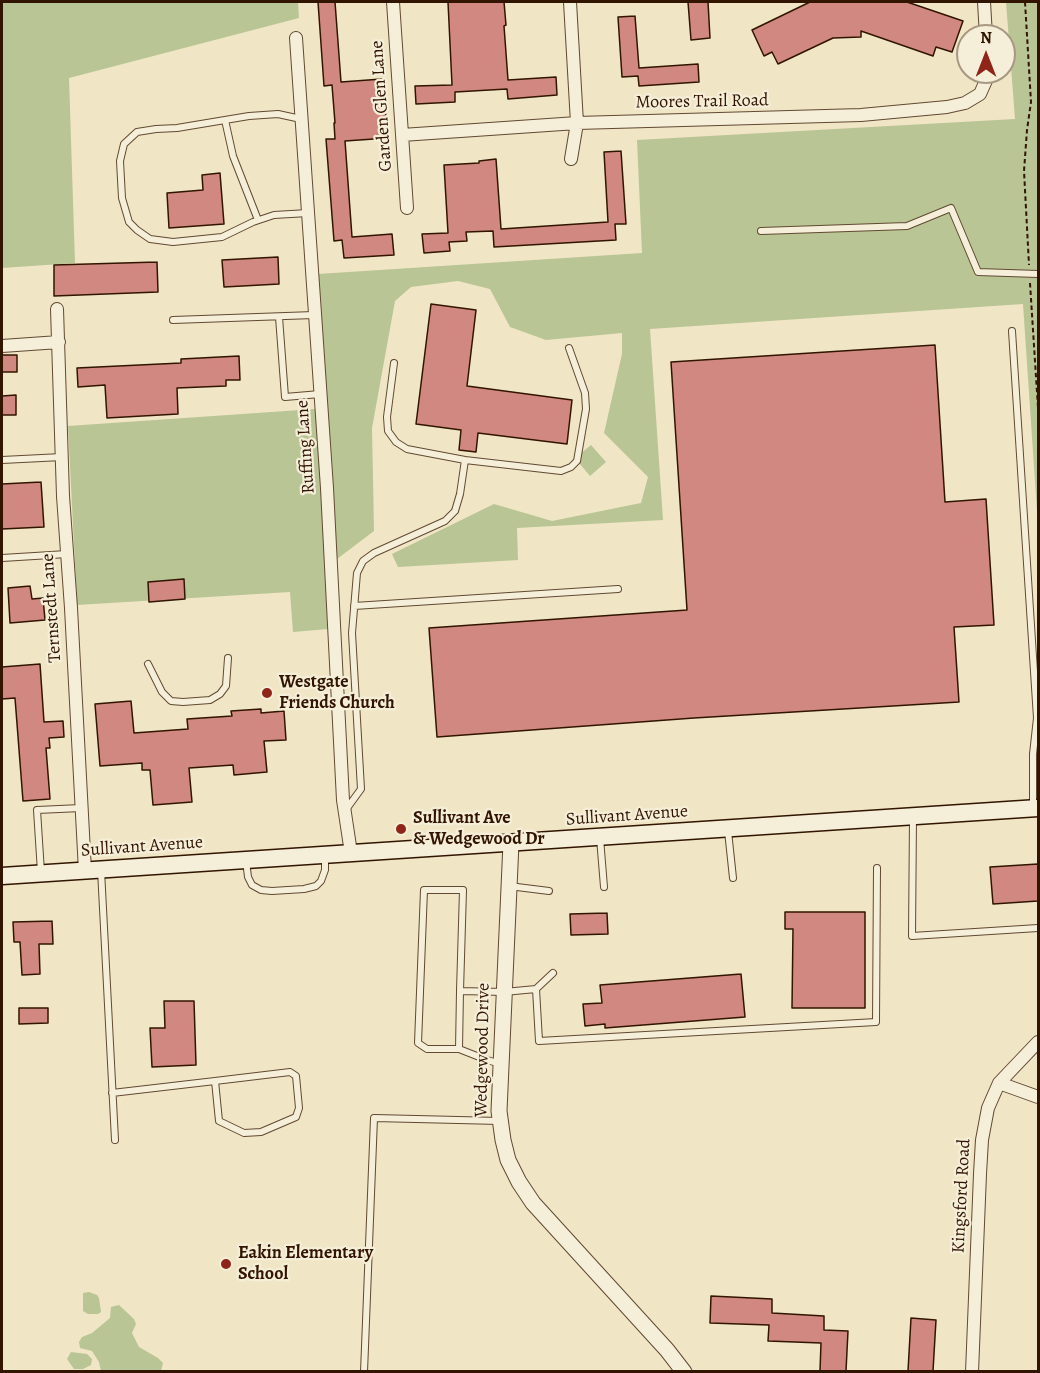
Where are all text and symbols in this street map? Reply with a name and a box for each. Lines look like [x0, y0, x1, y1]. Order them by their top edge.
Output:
north arrow [956, 24, 1016, 84]
text: N [980, 27, 992, 49]
street label: Garden Glen Lane [367, 40, 397, 172]
street label: Moores Trail Road [635, 90, 769, 114]
street label: Ruffing Lane [292, 399, 320, 495]
street label: Ternstedt Lane [37, 553, 67, 663]
place label: Westgate Friends Church [279, 672, 395, 714]
marker: Westgate Friends Church [260, 686, 274, 700]
street label: Sullivant Avenue [565, 801, 689, 831]
place label: Sullivant Ave & Wedgewood Dr [413, 808, 545, 850]
marker: Sullivant Ave & Wedgewood Dr [394, 822, 408, 836]
street label: Sullivant Avenue [80, 832, 204, 862]
street label: Wedgewood Drive [471, 983, 495, 1117]
street label: Kingsford Road [948, 1138, 976, 1254]
place label: Eakin Elementary School [238, 1243, 373, 1286]
marker: Eakin Elementary School [219, 1257, 233, 1271]

